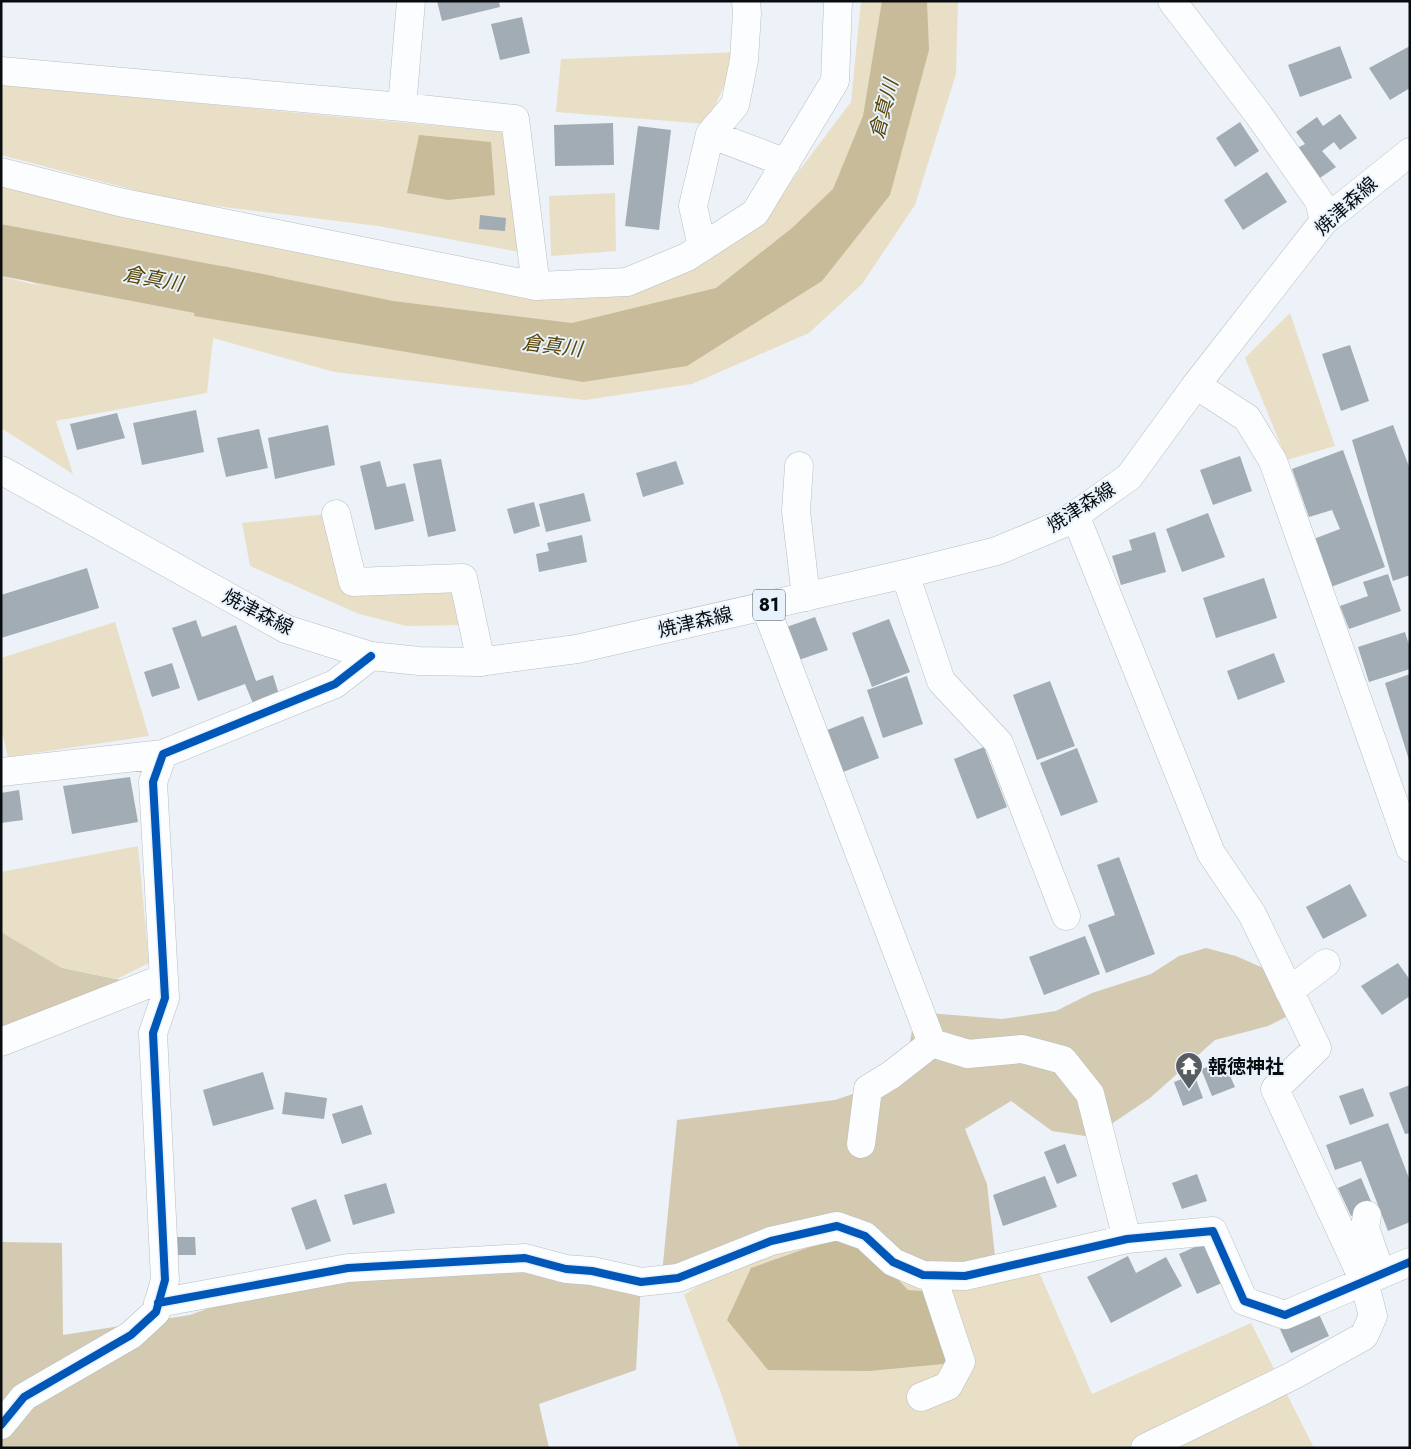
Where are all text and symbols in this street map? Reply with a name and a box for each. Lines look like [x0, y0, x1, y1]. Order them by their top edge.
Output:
water label: 倉真川 [862, 74, 906, 142]
street label: 焼津森線 [1309, 171, 1383, 241]
water label: 倉真川 [121, 259, 187, 299]
water label: 倉真川 [520, 328, 586, 364]
street label: 焼津森線 [1042, 475, 1120, 539]
street label: 焼津森線 [218, 583, 298, 641]
road number: 81 [753, 590, 785, 620]
street label: 焼津森線 [655, 600, 735, 644]
temple icon: 報徳神社 [1174, 1051, 1204, 1090]
place label: 報徳神社 [1208, 1053, 1284, 1080]

